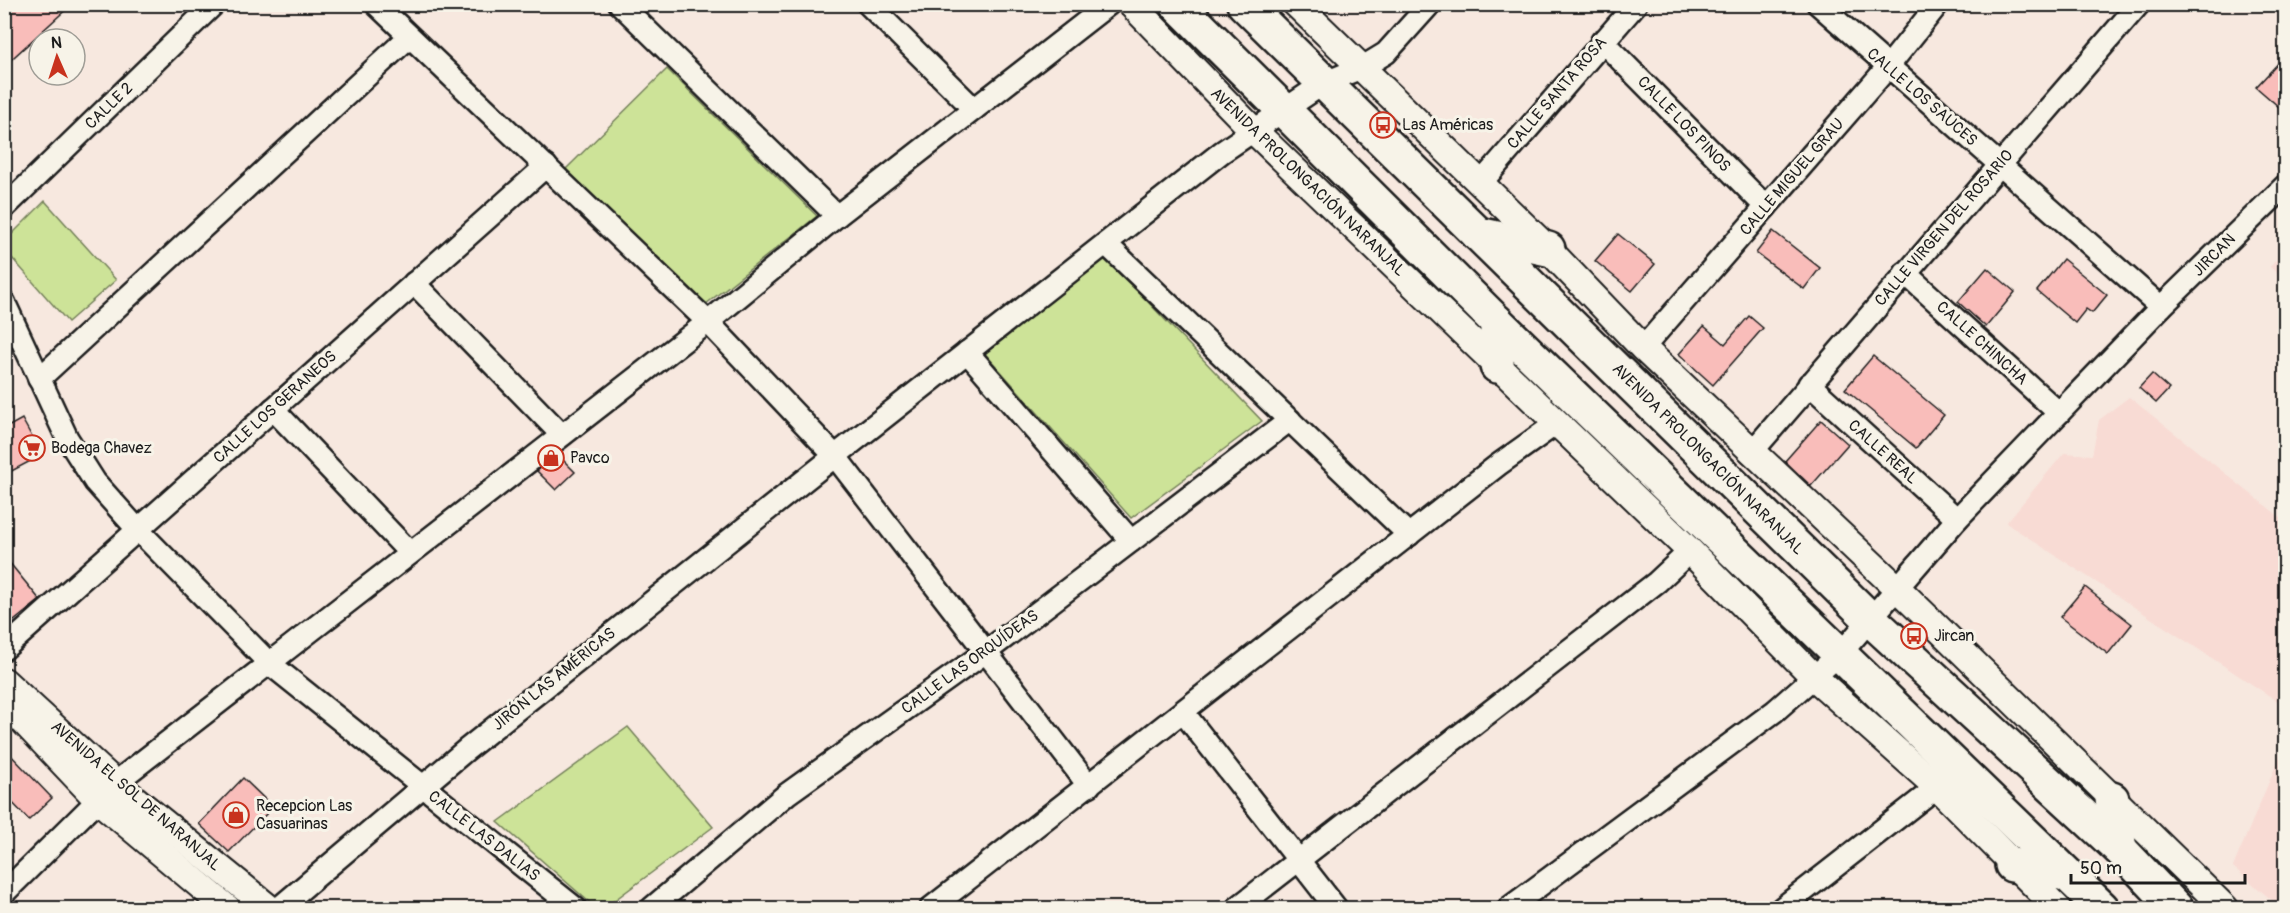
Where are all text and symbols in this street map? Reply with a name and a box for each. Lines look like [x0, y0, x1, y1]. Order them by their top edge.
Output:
north arrow [27, 27, 87, 87]
text: N [50, 33, 62, 53]
street label: CALLE SANTA ROSA [1503, 33, 1611, 153]
street label: CALLE LOS SAUCES [1863, 44, 1981, 150]
street label: CALLE LOS PINOS [1633, 72, 1735, 176]
street label: CALLE 2 [81, 78, 137, 134]
street label: AVENIDA PROLONGACIÓN NARANJAL [1206, 83, 1410, 281]
bus stop icon: Las Américas [1368, 110, 1398, 140]
street label: CALLE MIGUEL GRAU [1736, 114, 1848, 240]
place label: Las Américas [1402, 115, 1493, 135]
street label: CALLE VIRGEN DEL ROSARIO [1871, 146, 2017, 310]
street label: JIRCAN [2188, 229, 2240, 281]
street label: CALLE CHINCHA [1932, 297, 2032, 389]
street label: CALLE LOS GERANEOS [209, 346, 341, 468]
street label: AVENIDA PROLONGACIÓN NARANJAL [1608, 358, 1809, 559]
street label: CALLE REAL [1844, 415, 1922, 489]
supermarket icon: Bodega Chavez [17, 433, 47, 463]
place label: Bodega Chavez [51, 438, 152, 458]
shop icon: Pavco [536, 443, 566, 473]
place label: Pavco [570, 448, 610, 468]
street label: CALLE LAS ORQUÍDEAS [897, 606, 1043, 718]
bus stop icon: Jircan [1899, 621, 1929, 651]
street label: JIRÓN LAS AMÉRICAS [488, 622, 620, 735]
place label: Jircan [1934, 626, 1974, 646]
street label: AVENIDA EL SOL DE NARANJAL [47, 717, 225, 875]
street label: CALLE LAS DALIAS [424, 786, 544, 886]
place label: Recepcion Las Casuarinas [256, 796, 352, 834]
shop icon: Recepcion Las Casuarinas [221, 800, 251, 830]
scale bar [2071, 847, 2245, 885]
text: 50 m [2080, 857, 2122, 880]

